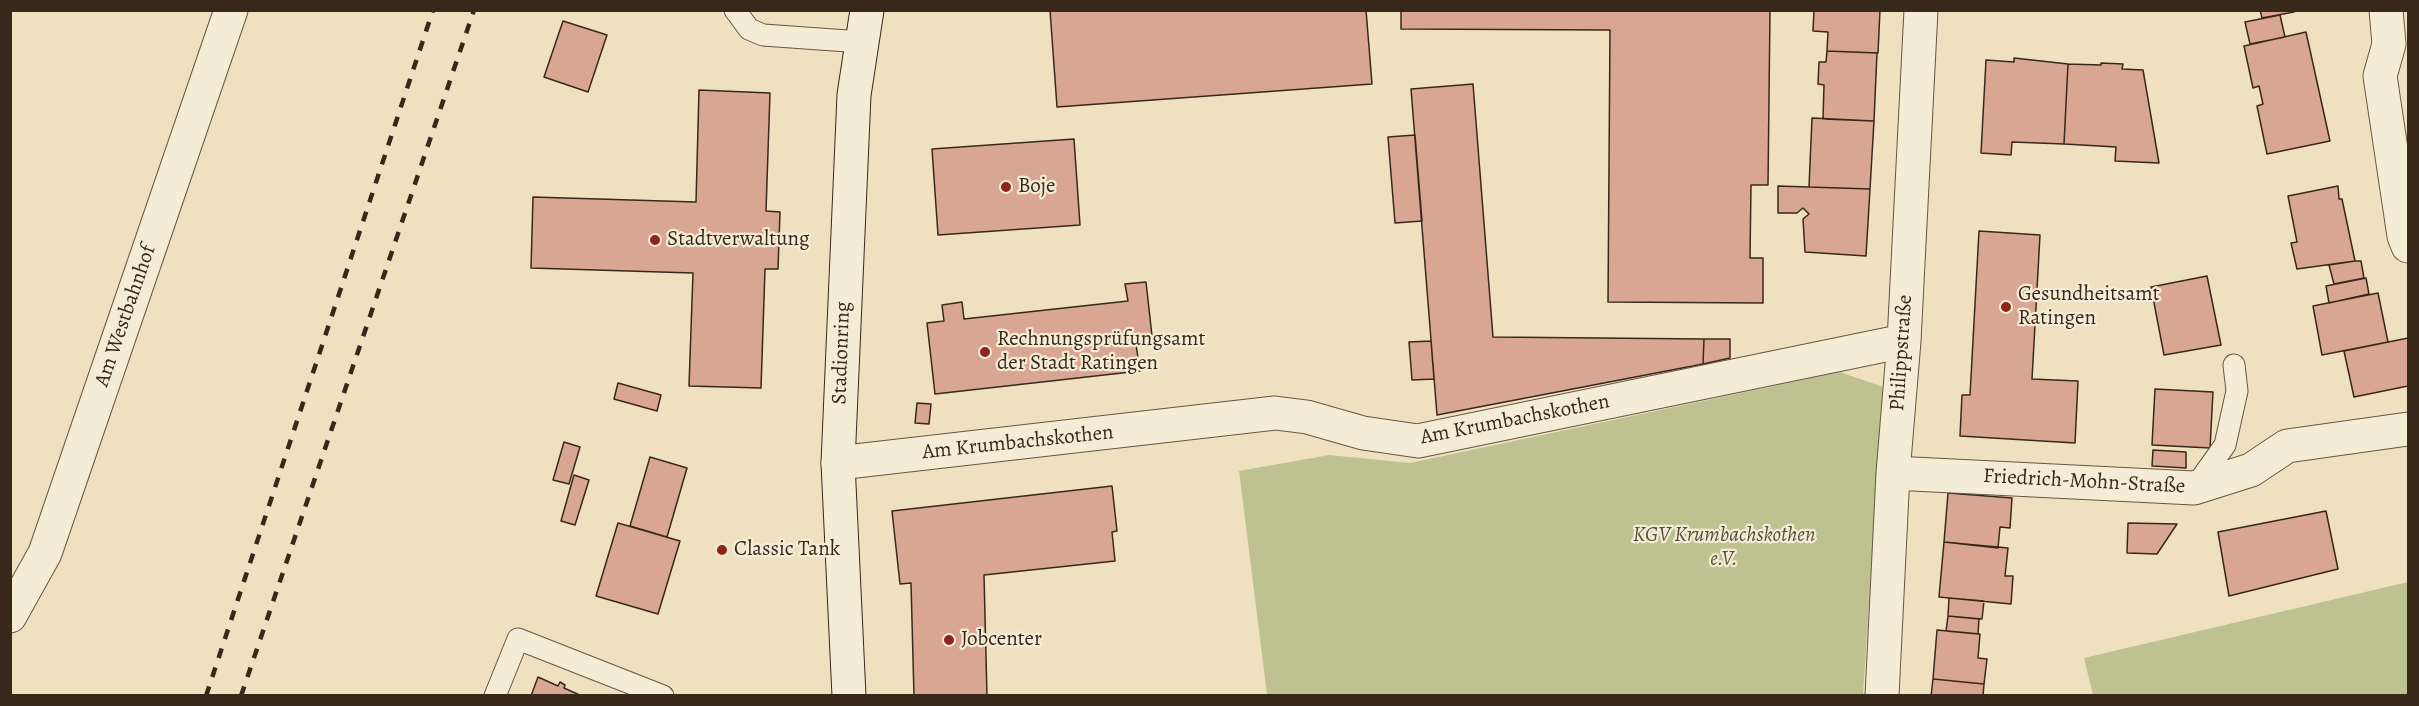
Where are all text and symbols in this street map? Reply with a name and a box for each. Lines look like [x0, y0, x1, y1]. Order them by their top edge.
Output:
place label: Boje [1018, 174, 1055, 200]
marker: Boje [999, 180, 1013, 194]
place label: Stadtverwaltung [667, 227, 810, 253]
marker: Stadtverwaltung [648, 233, 662, 247]
street label: Am Westbahnhof [90, 242, 162, 390]
place label: Gesundheitsamt Ratingen [2018, 282, 2160, 332]
street label: Philippstraße [1885, 294, 1919, 412]
marker: Gesundheitsamt Ratingen [1999, 300, 2013, 314]
street label: Stadionring [828, 301, 856, 405]
place label: Rechnungsprüfungsamt der Stadt Ratingen [997, 327, 1206, 377]
marker: Rechnungsprüfungsamt der Stadt Ratingen [978, 345, 992, 359]
street label: Am Krumbachskothen [1418, 389, 1612, 451]
street label: Am Krumbachskothen [921, 420, 1115, 466]
street label: Friedrich-Mohn-Straße [1982, 464, 2186, 500]
park label: KGV Krumbachskothen e.V. [1633, 523, 1815, 573]
place label: Classic Tank [734, 537, 840, 563]
marker: Classic Tank [715, 543, 729, 557]
place label: Jobcenter [961, 627, 1042, 653]
marker: Jobcenter [942, 633, 956, 647]

